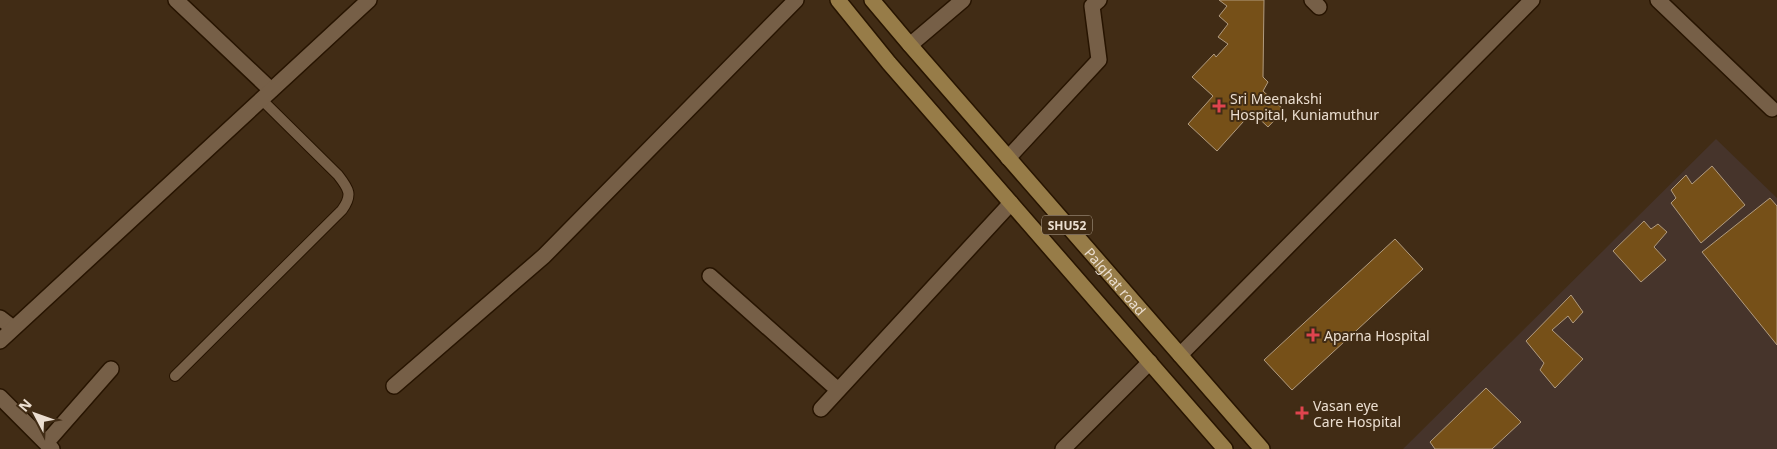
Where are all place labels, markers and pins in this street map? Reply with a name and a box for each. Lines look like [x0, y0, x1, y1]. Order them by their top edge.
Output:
place label: Sri Meenakshi Hospital, Kuniamuthur [1230, 89, 1379, 124]
marker: Sri Meenakshi Hospital, Kuniamuthur [1212, 99, 1226, 113]
place label: Aparna Hospital [1324, 326, 1430, 345]
marker: Aparna Hospital [1306, 328, 1320, 342]
place label: Vasan eye Care Hospital [1313, 396, 1401, 431]
marker: Vasan eye Care Hospital [1295, 406, 1309, 420]

